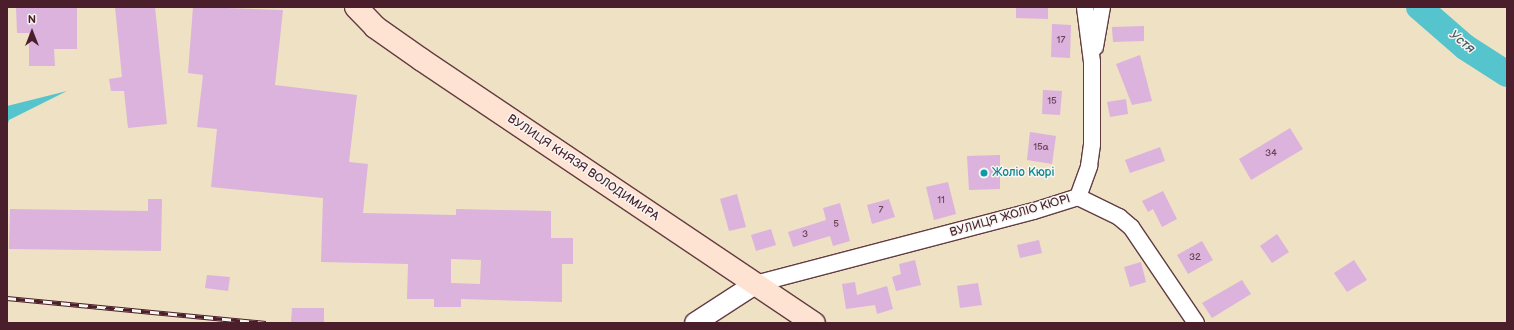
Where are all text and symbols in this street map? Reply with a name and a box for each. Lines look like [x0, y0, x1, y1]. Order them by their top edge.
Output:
north arrow [12, 12, 52, 52]
text: N [28, 13, 36, 26]
water label: Устя [1446, 27, 1478, 57]
house number: 17 [1057, 35, 1065, 47]
house number: 15 [1047, 96, 1057, 108]
street label: ВУЛИЦЯ КНЯЗЯ ВОЛОДИМИРА [505, 112, 661, 224]
house number: 15а [1033, 142, 1049, 154]
house number: 34 [1265, 148, 1277, 160]
place label: Жоліо Кюрі [992, 166, 1054, 180]
marker: Жоліо Кюрі [979, 168, 989, 178]
street label: ВУЛИЦЯ ЖОЛІО КЮРІ [948, 192, 1072, 240]
house number: 11 [937, 195, 945, 207]
house number: 7 [879, 205, 883, 217]
house number: 5 [833, 219, 839, 231]
house number: 3 [802, 229, 808, 241]
house number: 32 [1189, 252, 1201, 264]

